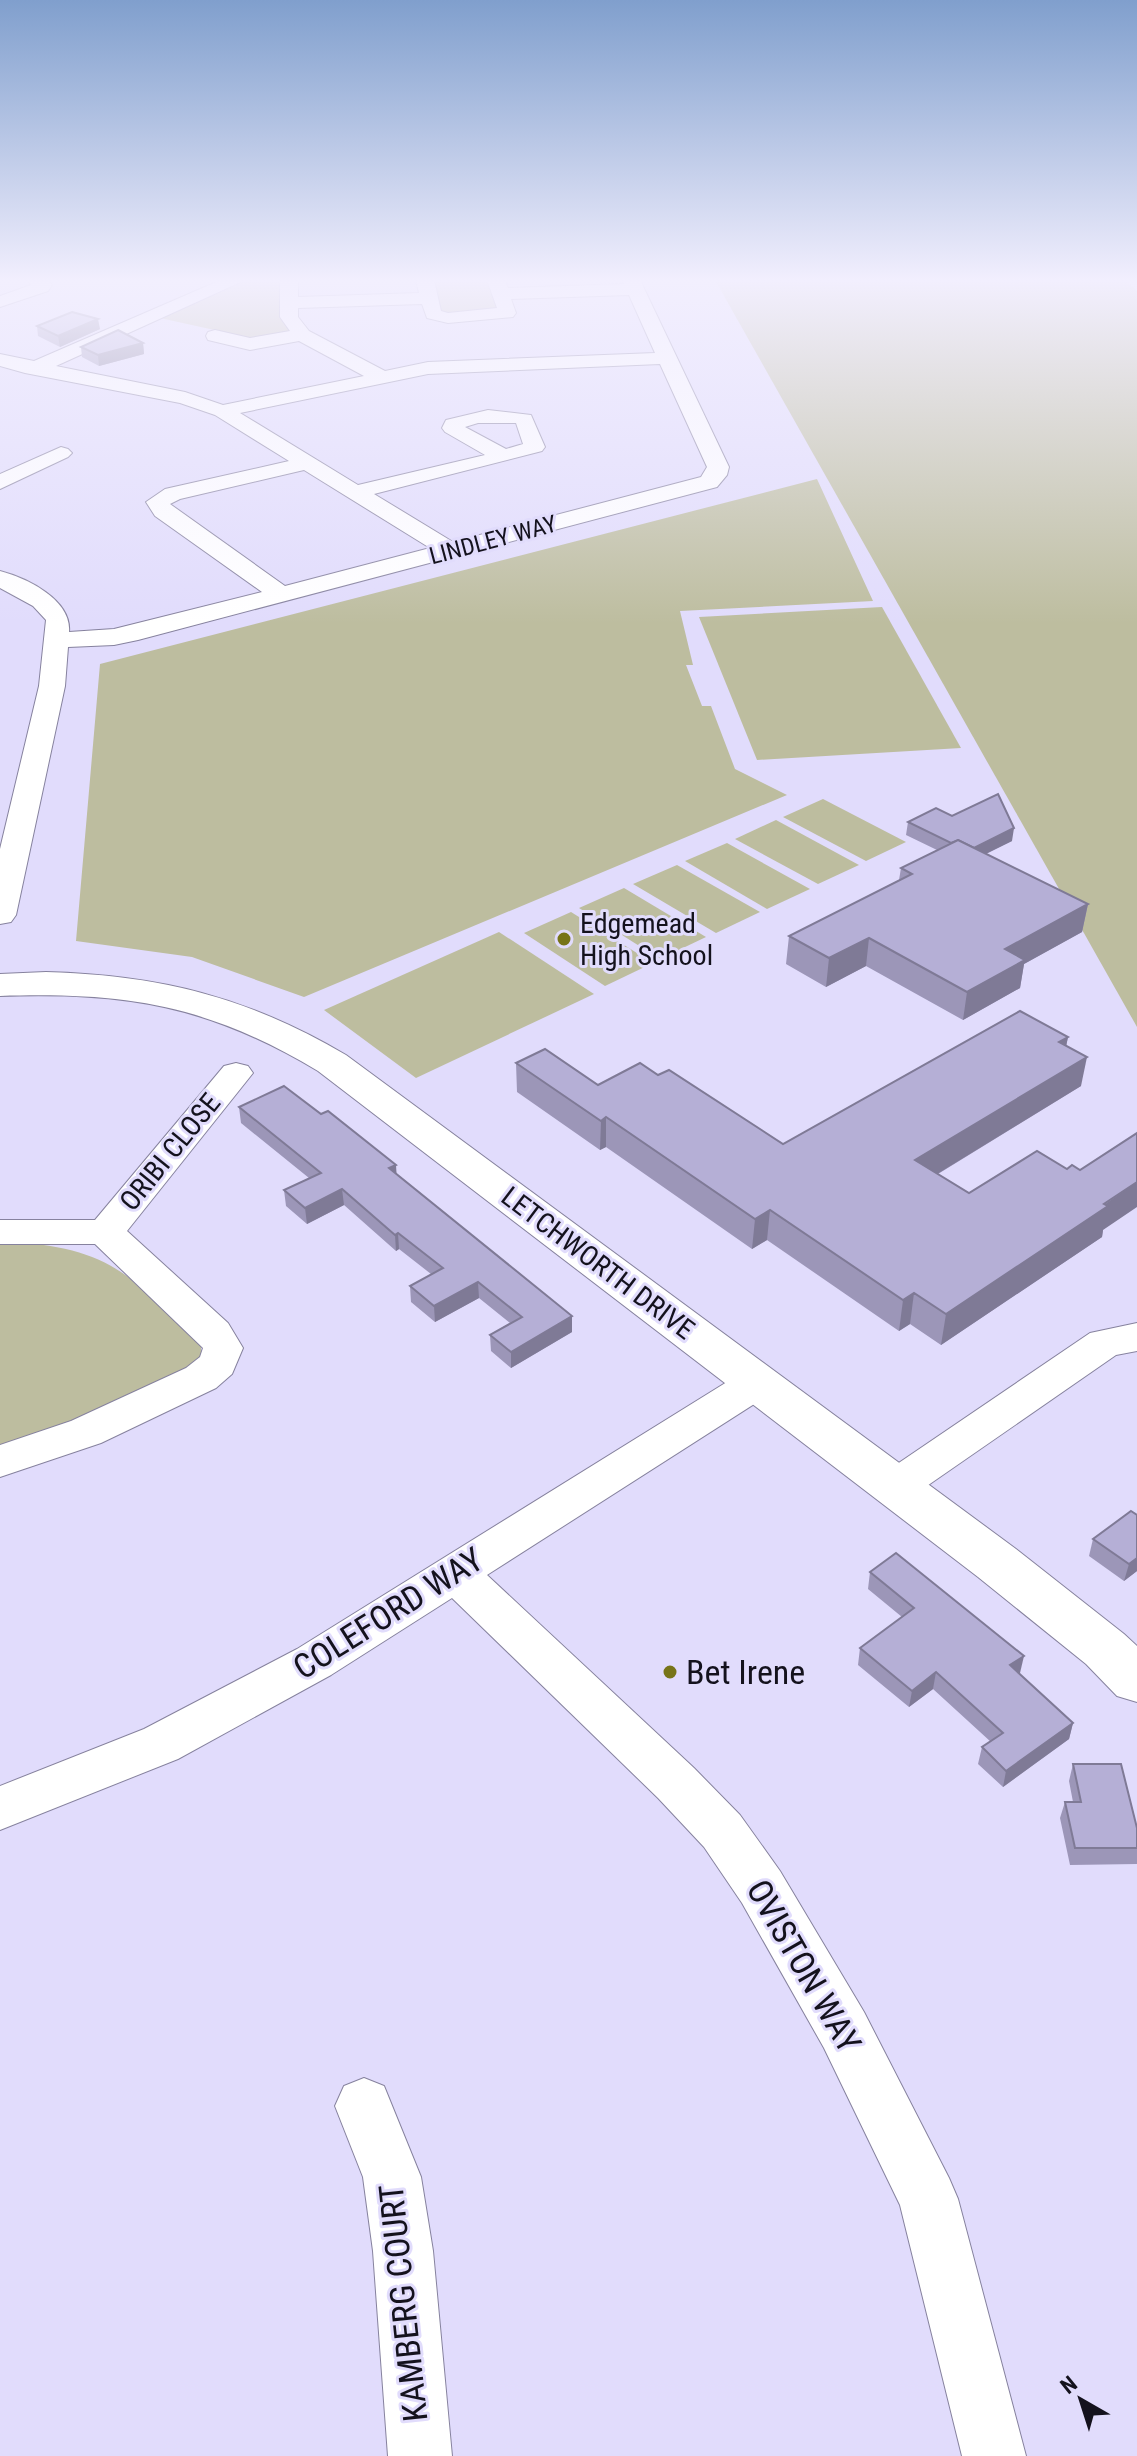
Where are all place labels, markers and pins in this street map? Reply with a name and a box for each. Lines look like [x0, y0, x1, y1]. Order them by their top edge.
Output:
place label: Edgemead High School [580, 907, 713, 972]
marker: Edgemead High School [555, 930, 573, 948]
place label: Bet Irene [686, 1652, 805, 1692]
marker: Bet Irene [661, 1663, 679, 1681]

